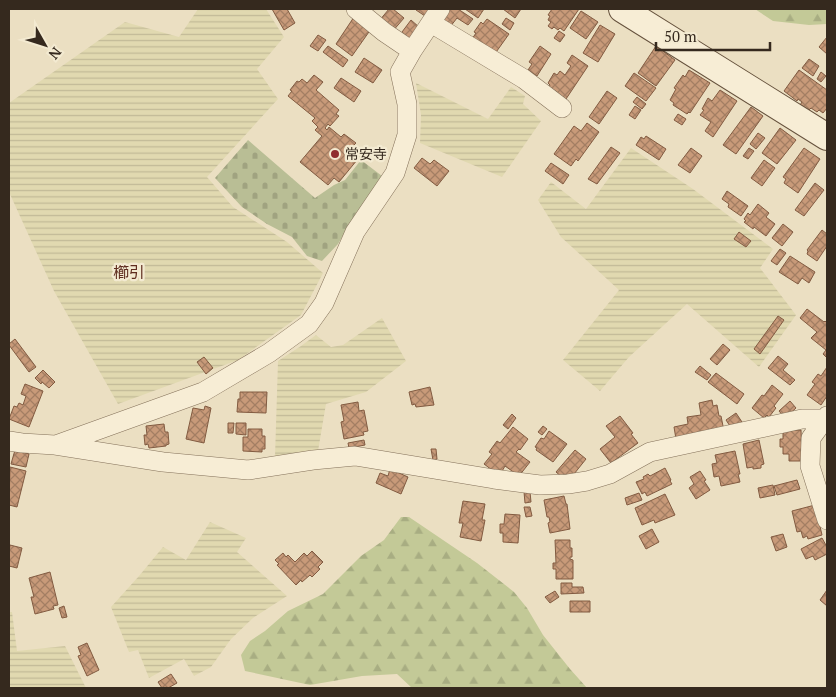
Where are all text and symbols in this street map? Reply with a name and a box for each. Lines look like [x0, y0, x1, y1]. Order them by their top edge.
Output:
north arrow [20, 20, 70, 70]
scale bar [656, 20, 770, 52]
text: 50 m [664, 26, 697, 46]
text: N [45, 43, 66, 64]
place label: 常安寺 [345, 144, 387, 163]
marker: 常安寺 [329, 148, 341, 160]
district label: 櫛引 [113, 261, 145, 283]

